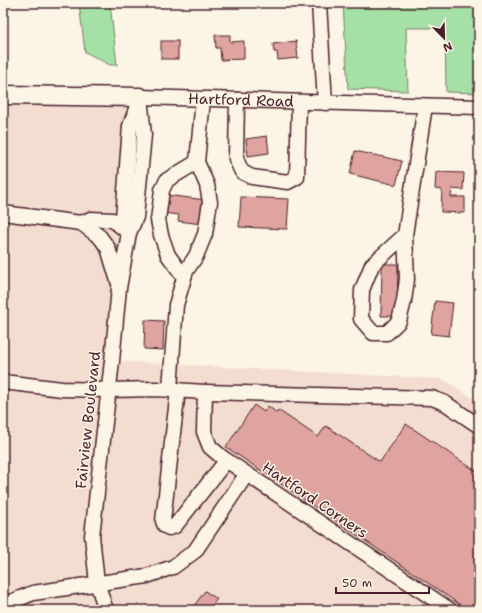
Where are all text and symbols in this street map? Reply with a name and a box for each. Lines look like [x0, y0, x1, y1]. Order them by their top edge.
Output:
north arrow [424, 18, 464, 58]
text: N [441, 38, 455, 55]
street label: Hartford Road [188, 88, 295, 112]
street label: Fairview Boulevard [71, 350, 105, 490]
street label: Hartford Corners [258, 457, 372, 543]
scale bar [336, 569, 429, 595]
text: 50 m [342, 575, 372, 591]

